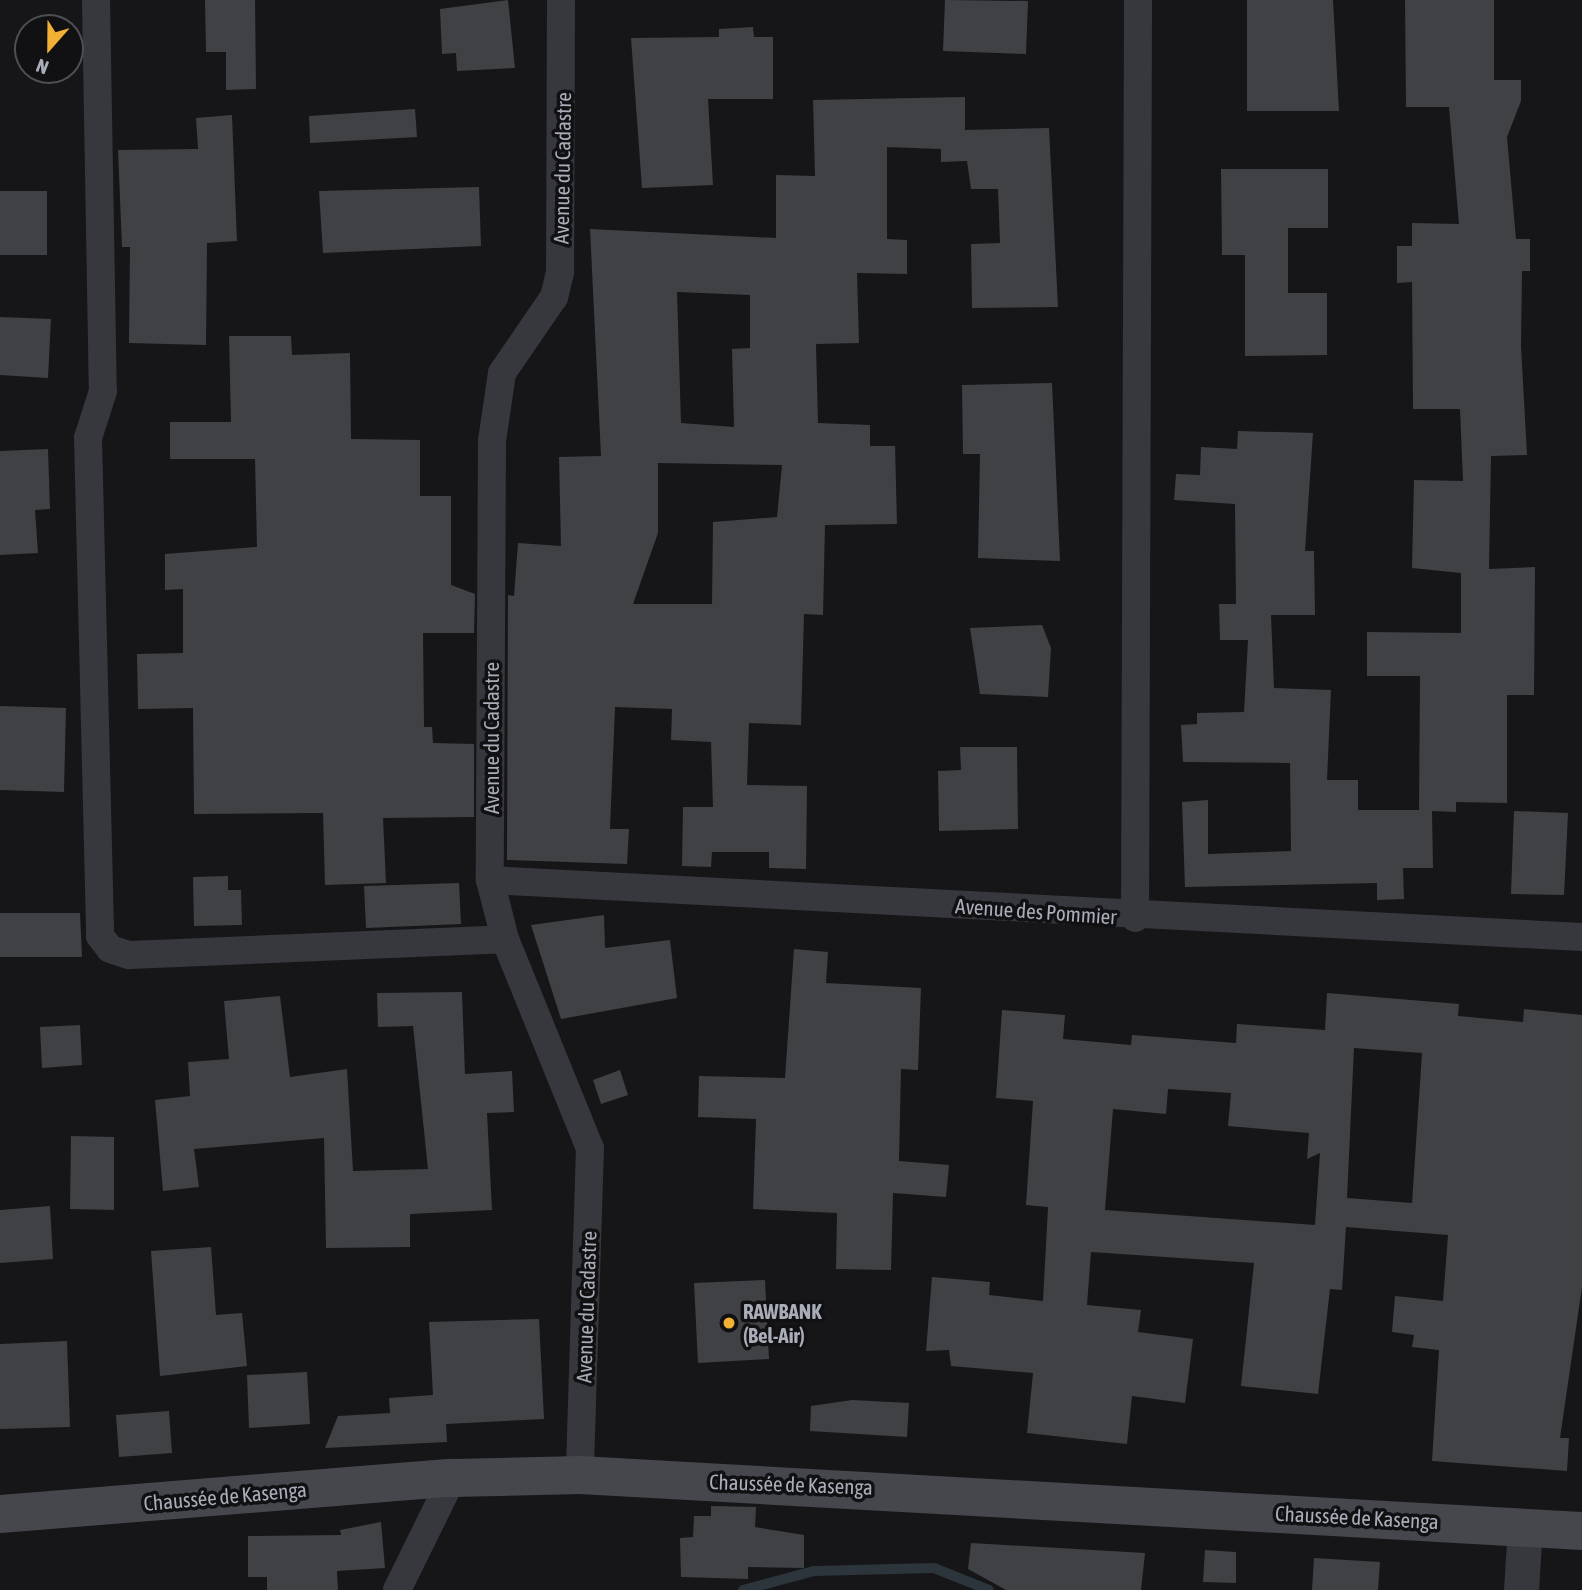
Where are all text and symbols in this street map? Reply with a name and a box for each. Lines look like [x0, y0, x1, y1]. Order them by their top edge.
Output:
north arrow [14, 14, 84, 84]
text: N [33, 54, 51, 79]
street label: Avenue du Cadastre [548, 92, 576, 244]
street label: Avenue du Cadastre [478, 662, 504, 814]
street label: Avenue des Pommier [955, 893, 1117, 929]
street label: Avenue du Cadastre [571, 1231, 601, 1383]
place label: RAWBANK (Bel-Air) [743, 1298, 822, 1348]
marker: RAWBANK (Bel-Air) [721, 1315, 737, 1331]
street label: Chaussée de Kasenga [709, 1469, 873, 1499]
street label: Chaussée de Kasenga [142, 1476, 308, 1516]
street label: Chaussée de Kasenga [1275, 1500, 1439, 1534]

